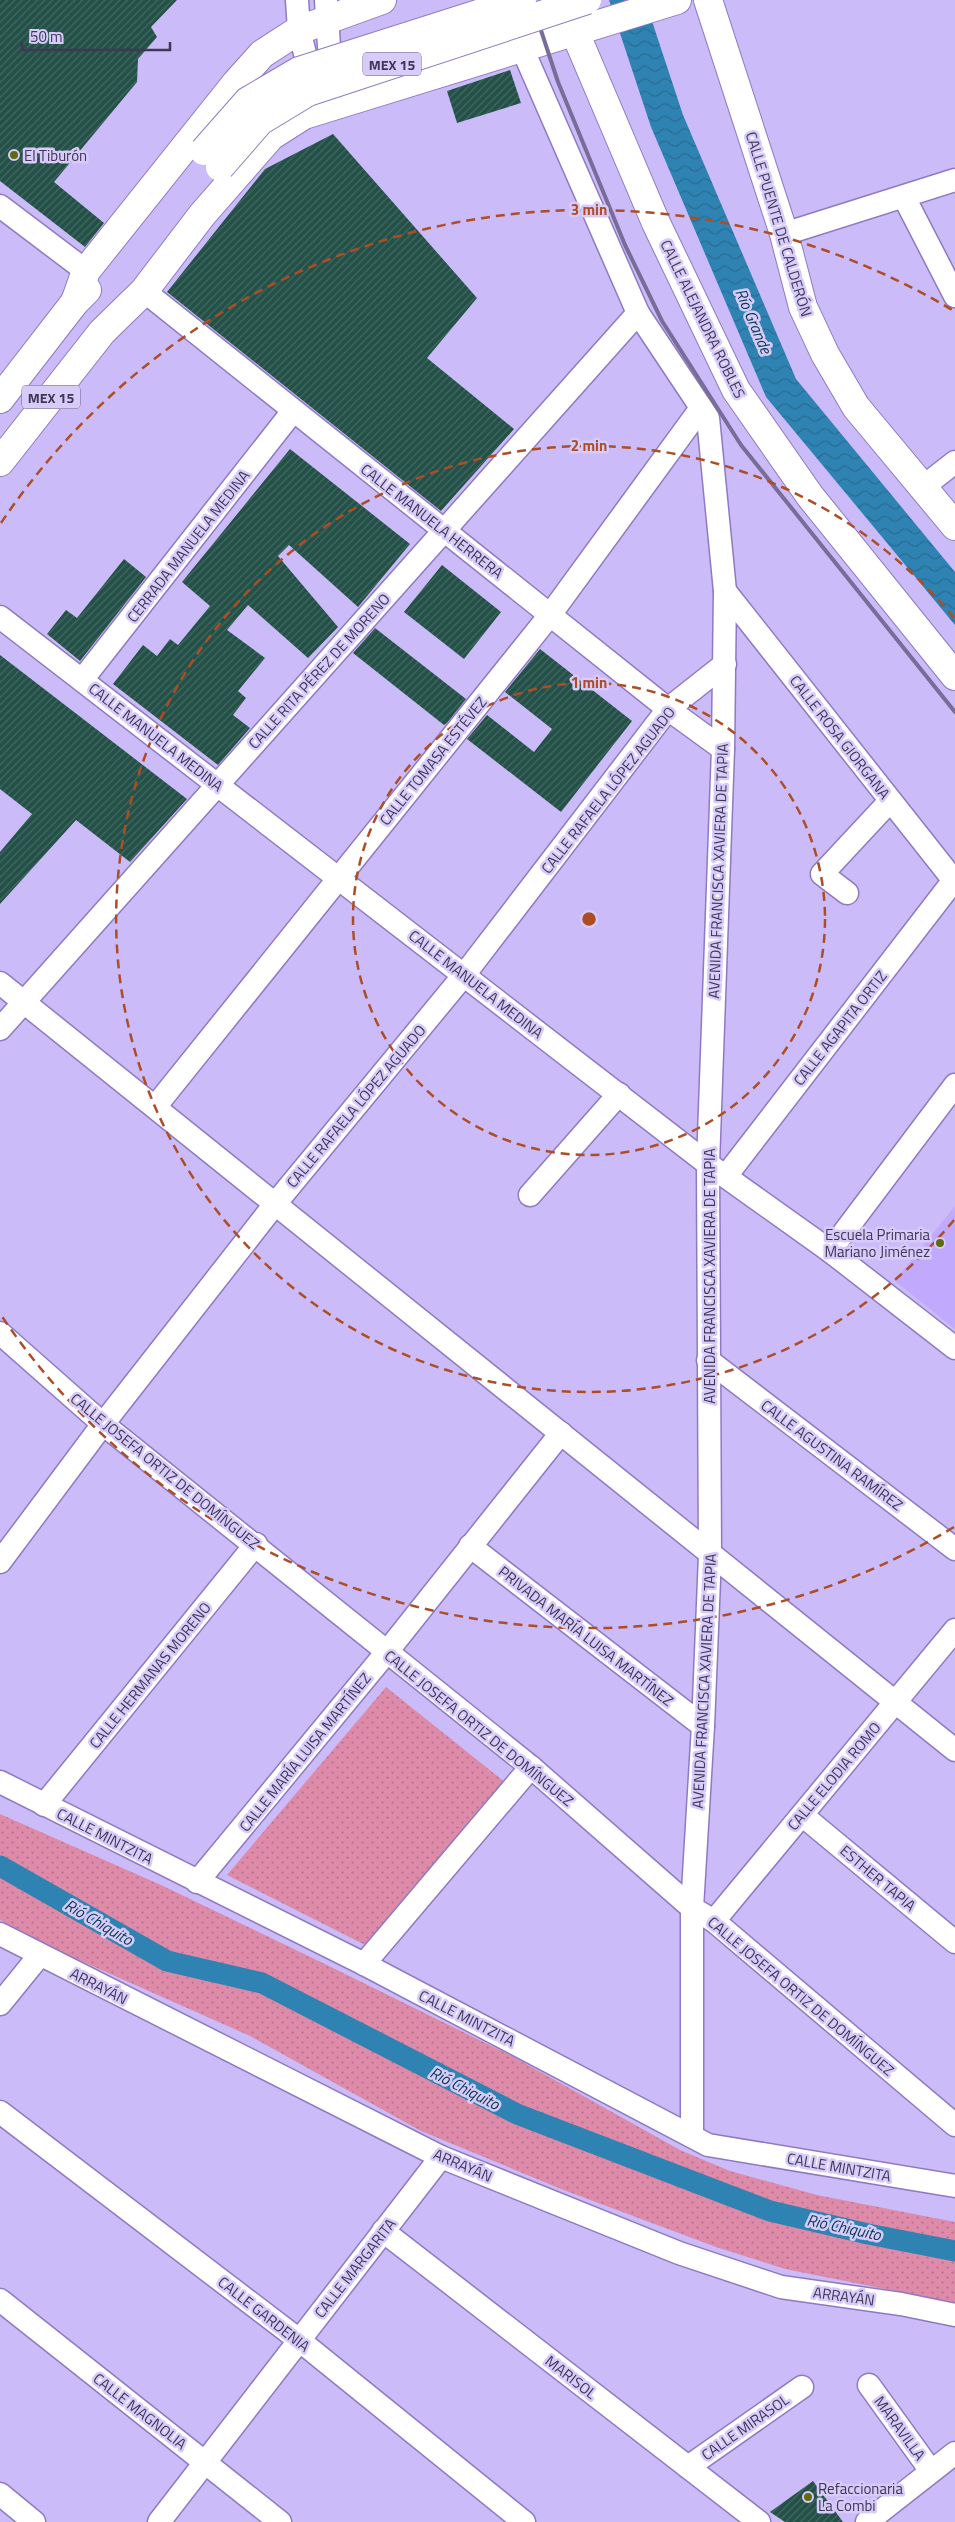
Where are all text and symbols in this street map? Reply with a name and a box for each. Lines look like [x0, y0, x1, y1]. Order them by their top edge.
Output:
scale bar [22, 20, 170, 52]
text: 50 m [30, 25, 63, 48]
road number: MEX 15 [363, 52, 421, 76]
street label: CALLE PUENTE DE CALDERÓN [740, 129, 818, 319]
place label: El Tiburón [24, 144, 87, 167]
marker: El Tiburón [8, 149, 20, 161]
text: 3 min [571, 198, 607, 221]
street label: CALLE ALEJANDRA ROBLES [655, 236, 751, 402]
water label: Río Grande [729, 285, 779, 359]
road number: MEX 15 [22, 386, 80, 408]
text: 2 min [571, 434, 607, 457]
street label: CALLE MANUELA HERRERA [356, 458, 508, 584]
street label: CERRADA MANUELA MEDINA [121, 465, 255, 627]
street label: CALLE RITA PÉREZ DE MORENO [243, 588, 395, 754]
street label: CALLE ROSA GIORGANA [784, 670, 896, 804]
text: 1 min [571, 671, 607, 694]
street label: CALLE MANUELA MEDINA [84, 677, 228, 797]
street label: CALLE TOMASA ESTÉVEZ [374, 692, 492, 830]
street label: CALLE RAFAELA LÓPEZ AGUADO [535, 701, 681, 878]
street label: AVENIDA FRANCISCA XAVIERA DE TAPIA [702, 743, 734, 999]
centre of rings [580, 910, 598, 928]
street label: CALLE MANUELA MEDINA [404, 924, 548, 1044]
street label: CALLE AGAPITA ORTIZ [788, 966, 892, 1090]
street label: CALLE RAFAELA LÓPEZ AGUADO [281, 1019, 431, 1193]
street label: AVENIDA FRANCISCA XAVIERA DE TAPIA [698, 1148, 721, 1404]
place label: Escuela Primaria Mariano Jiménez [824, 1223, 930, 1263]
marker: Escuela Primaria Mariano Jiménez [934, 1237, 946, 1249]
street label: CALLE JOSEFA ORTIZ DE DOMÍNGUEZ [65, 1387, 265, 1555]
street label: CALLE AGUSTINA RAMÍREZ [756, 1394, 908, 1516]
street label: AVENIDA FRANCISCA XAVIERA DE TAPIA [686, 1553, 722, 1809]
street label: PRIVADA MARÍA LUISA MARTÍNEZ [494, 1560, 678, 1712]
street label: CALLE HERMANAS MORENO [84, 1597, 217, 1753]
street label: CALLE JOSEFA ORTIZ DE DOMÍNGUEZ [379, 1644, 579, 1812]
street label: CALLE MARÍA LUISA MARTÍNEZ [233, 1667, 377, 1837]
street label: CALLE ELODIA ROMO [782, 1717, 886, 1835]
street label: CALLE MINTZITA [53, 1802, 157, 1870]
street label: ESTHER TAPIA [835, 1839, 921, 1917]
water label: Rió Chiquito [60, 1893, 139, 1952]
street label: CALLE JOSEFA ORTIZ DE DOMÍNGUEZ [703, 1911, 899, 2081]
street label: ARRAYÁN [66, 1962, 132, 2010]
street label: CALLE MINTZITA [415, 1984, 519, 2052]
water label: Rió Chiquito [426, 2060, 505, 2116]
street label: ARRAYÁN [430, 2142, 496, 2188]
street label: CALLE MINTZITA [785, 2147, 893, 2187]
water label: Rió Chiquito [805, 2207, 884, 2247]
street label: CALLE MARGARITA [309, 2213, 401, 2323]
street label: CALLE GARDENIA [213, 2271, 315, 2357]
street label: ARRAYÁN [812, 2280, 876, 2312]
street label: MARISOL [540, 2350, 602, 2404]
street label: CALLE MAGNOLIA [88, 2367, 192, 2455]
street label: CALLE MIRASOL [696, 2388, 794, 2466]
street label: MARAVILLA [869, 2391, 931, 2465]
place label: Refaccionaria La Combi [818, 2477, 903, 2517]
marker: Refaccionaria La Combi [802, 2491, 814, 2503]

